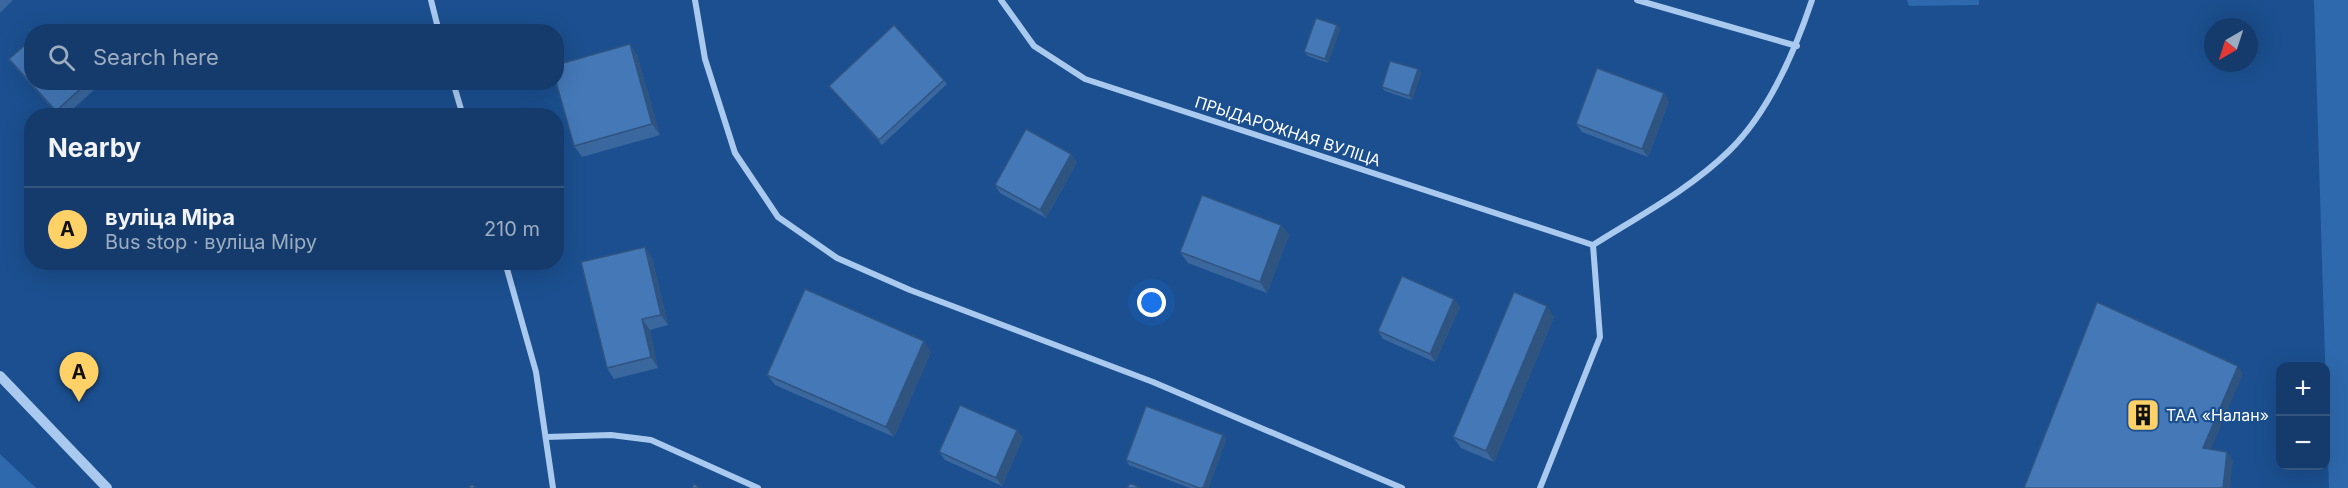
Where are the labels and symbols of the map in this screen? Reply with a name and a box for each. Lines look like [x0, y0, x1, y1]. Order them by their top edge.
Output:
north arrow [2204, 18, 2258, 72]
street label: ПРЫДАРОЖНАЯ ВУЛІЦА [1192, 91, 1384, 171]
your location [1137, 288, 1166, 317]
pin: A [60, 352, 98, 402]
building icon: ТАА «Налан» [2125, 397, 2161, 433]
place label: ТАА «Налан» [2166, 405, 2269, 425]

